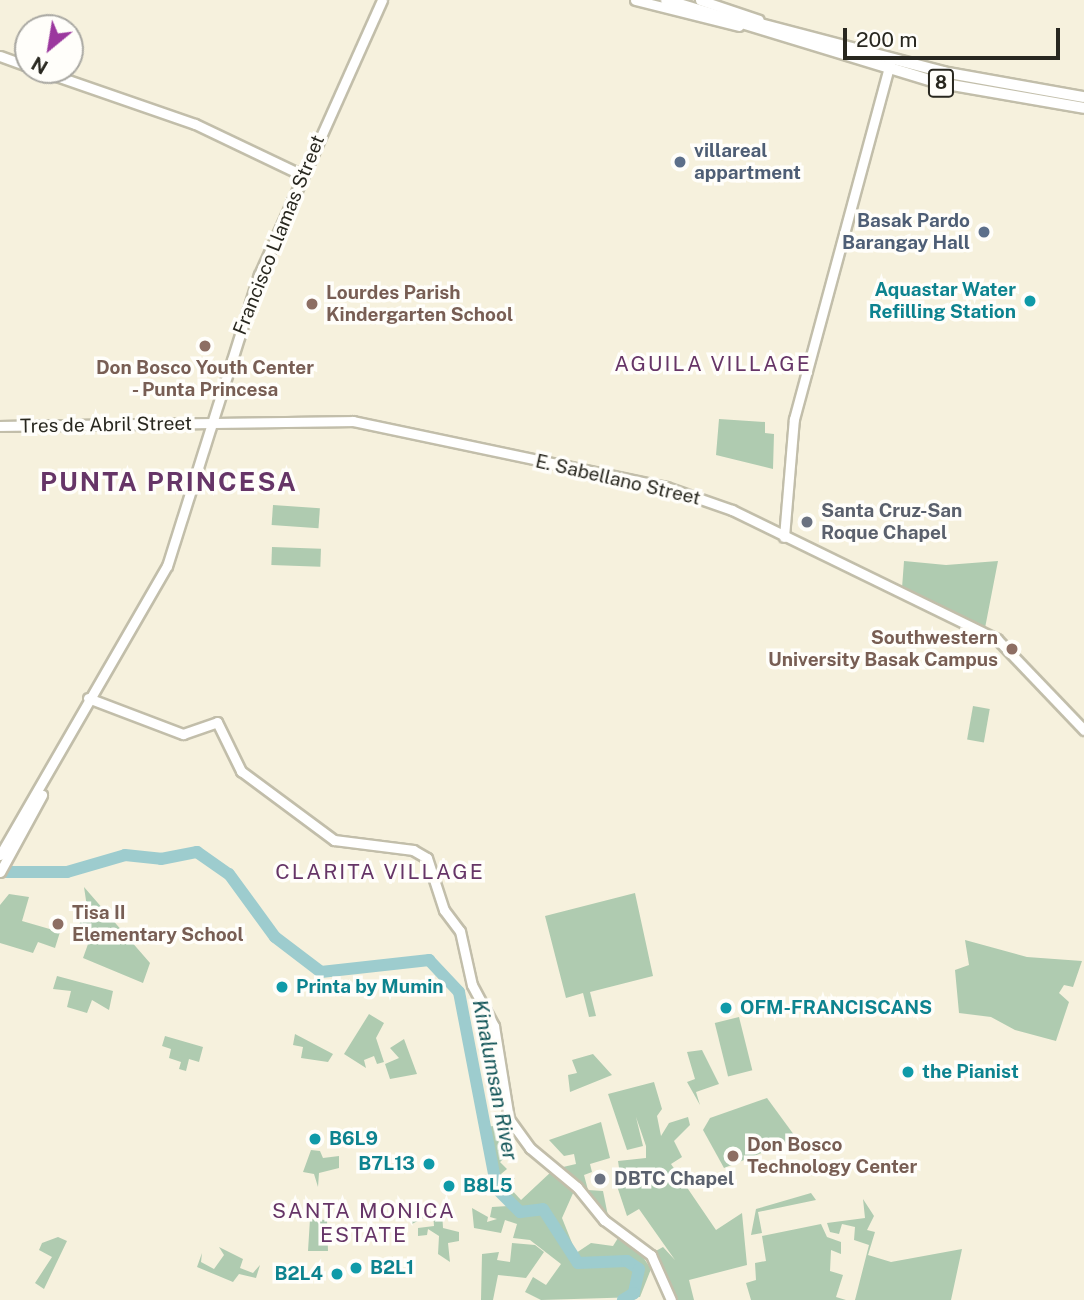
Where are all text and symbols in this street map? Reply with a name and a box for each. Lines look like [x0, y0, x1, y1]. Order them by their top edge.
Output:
north arrow [14, 14, 84, 84]
scale bar [846, 14, 1063, 58]
text: 200 m [856, 27, 917, 52]
text: N [28, 52, 51, 79]
road number: 8 [927, 68, 955, 98]
street label: Francisco Llamas Street [228, 132, 330, 338]
place label: villareal appartment [694, 140, 801, 184]
marker: villareal appartment [672, 154, 688, 170]
place label: Basak Pardo Barangay Hall [842, 210, 970, 254]
marker: Basak Pardo Barangay Hall [976, 224, 992, 240]
place label: Aquastar Water Refilling Station [869, 279, 1016, 323]
place label: Lourdes Parish Kindergarten School [326, 282, 513, 326]
marker: Aquastar Water Refilling Station [1022, 293, 1038, 309]
marker: Lourdes Parish Kindergarten School [304, 296, 320, 312]
marker: Don Bosco Youth Center - Punta Princesa [197, 338, 213, 354]
district label: AGUILA VILLAGE [616, 351, 810, 377]
place label: Don Bosco Youth Center - Punta Princesa [96, 357, 314, 401]
street label: Tres de Abril Street [20, 412, 192, 438]
street label: E. Sabellano Street [533, 450, 703, 510]
district label: PUNTA PRINCESA [42, 466, 296, 498]
place label: Santa Cruz-San Roque Chapel [821, 500, 962, 544]
marker: Santa Cruz-San Roque Chapel [799, 514, 815, 530]
place label: Southwestern University Basak Campus [768, 627, 998, 671]
marker: Southwestern University Basak Campus [1004, 641, 1020, 657]
district label: CLARITA VILLAGE [277, 859, 483, 885]
place label: Tisa II Elementary School [72, 902, 244, 946]
marker: Tisa II Elementary School [50, 916, 66, 932]
place label: Printa by Mumin [296, 976, 444, 998]
marker: Printa by Mumin [274, 979, 290, 995]
water label: Kinalumsan River [467, 997, 523, 1163]
place label: OFM-FRANCISCANS [740, 997, 932, 1019]
marker: OFM-FRANCISCANS [718, 1000, 734, 1016]
place label: the Pianist [922, 1061, 1019, 1083]
marker: the Pianist [900, 1064, 916, 1080]
place label: B6L9 [329, 1128, 378, 1150]
marker: B6L9 [307, 1131, 323, 1147]
place label: Don Bosco Technology Center [747, 1134, 918, 1178]
marker: Don Bosco Technology Center [725, 1148, 741, 1164]
place label: B7L13 [358, 1153, 415, 1175]
marker: B7L13 [421, 1156, 437, 1172]
place label: DBTC Chapel [614, 1168, 734, 1190]
marker: DBTC Chapel [592, 1171, 608, 1187]
place label: B8L5 [463, 1175, 513, 1197]
marker: B8L5 [441, 1178, 457, 1194]
district label: SANTA MONICA ESTATE [274, 1198, 454, 1248]
place label: B2L1 [370, 1257, 414, 1279]
marker: B2L1 [348, 1260, 364, 1276]
place label: B2L4 [274, 1263, 323, 1285]
marker: B2L4 [329, 1266, 345, 1282]

